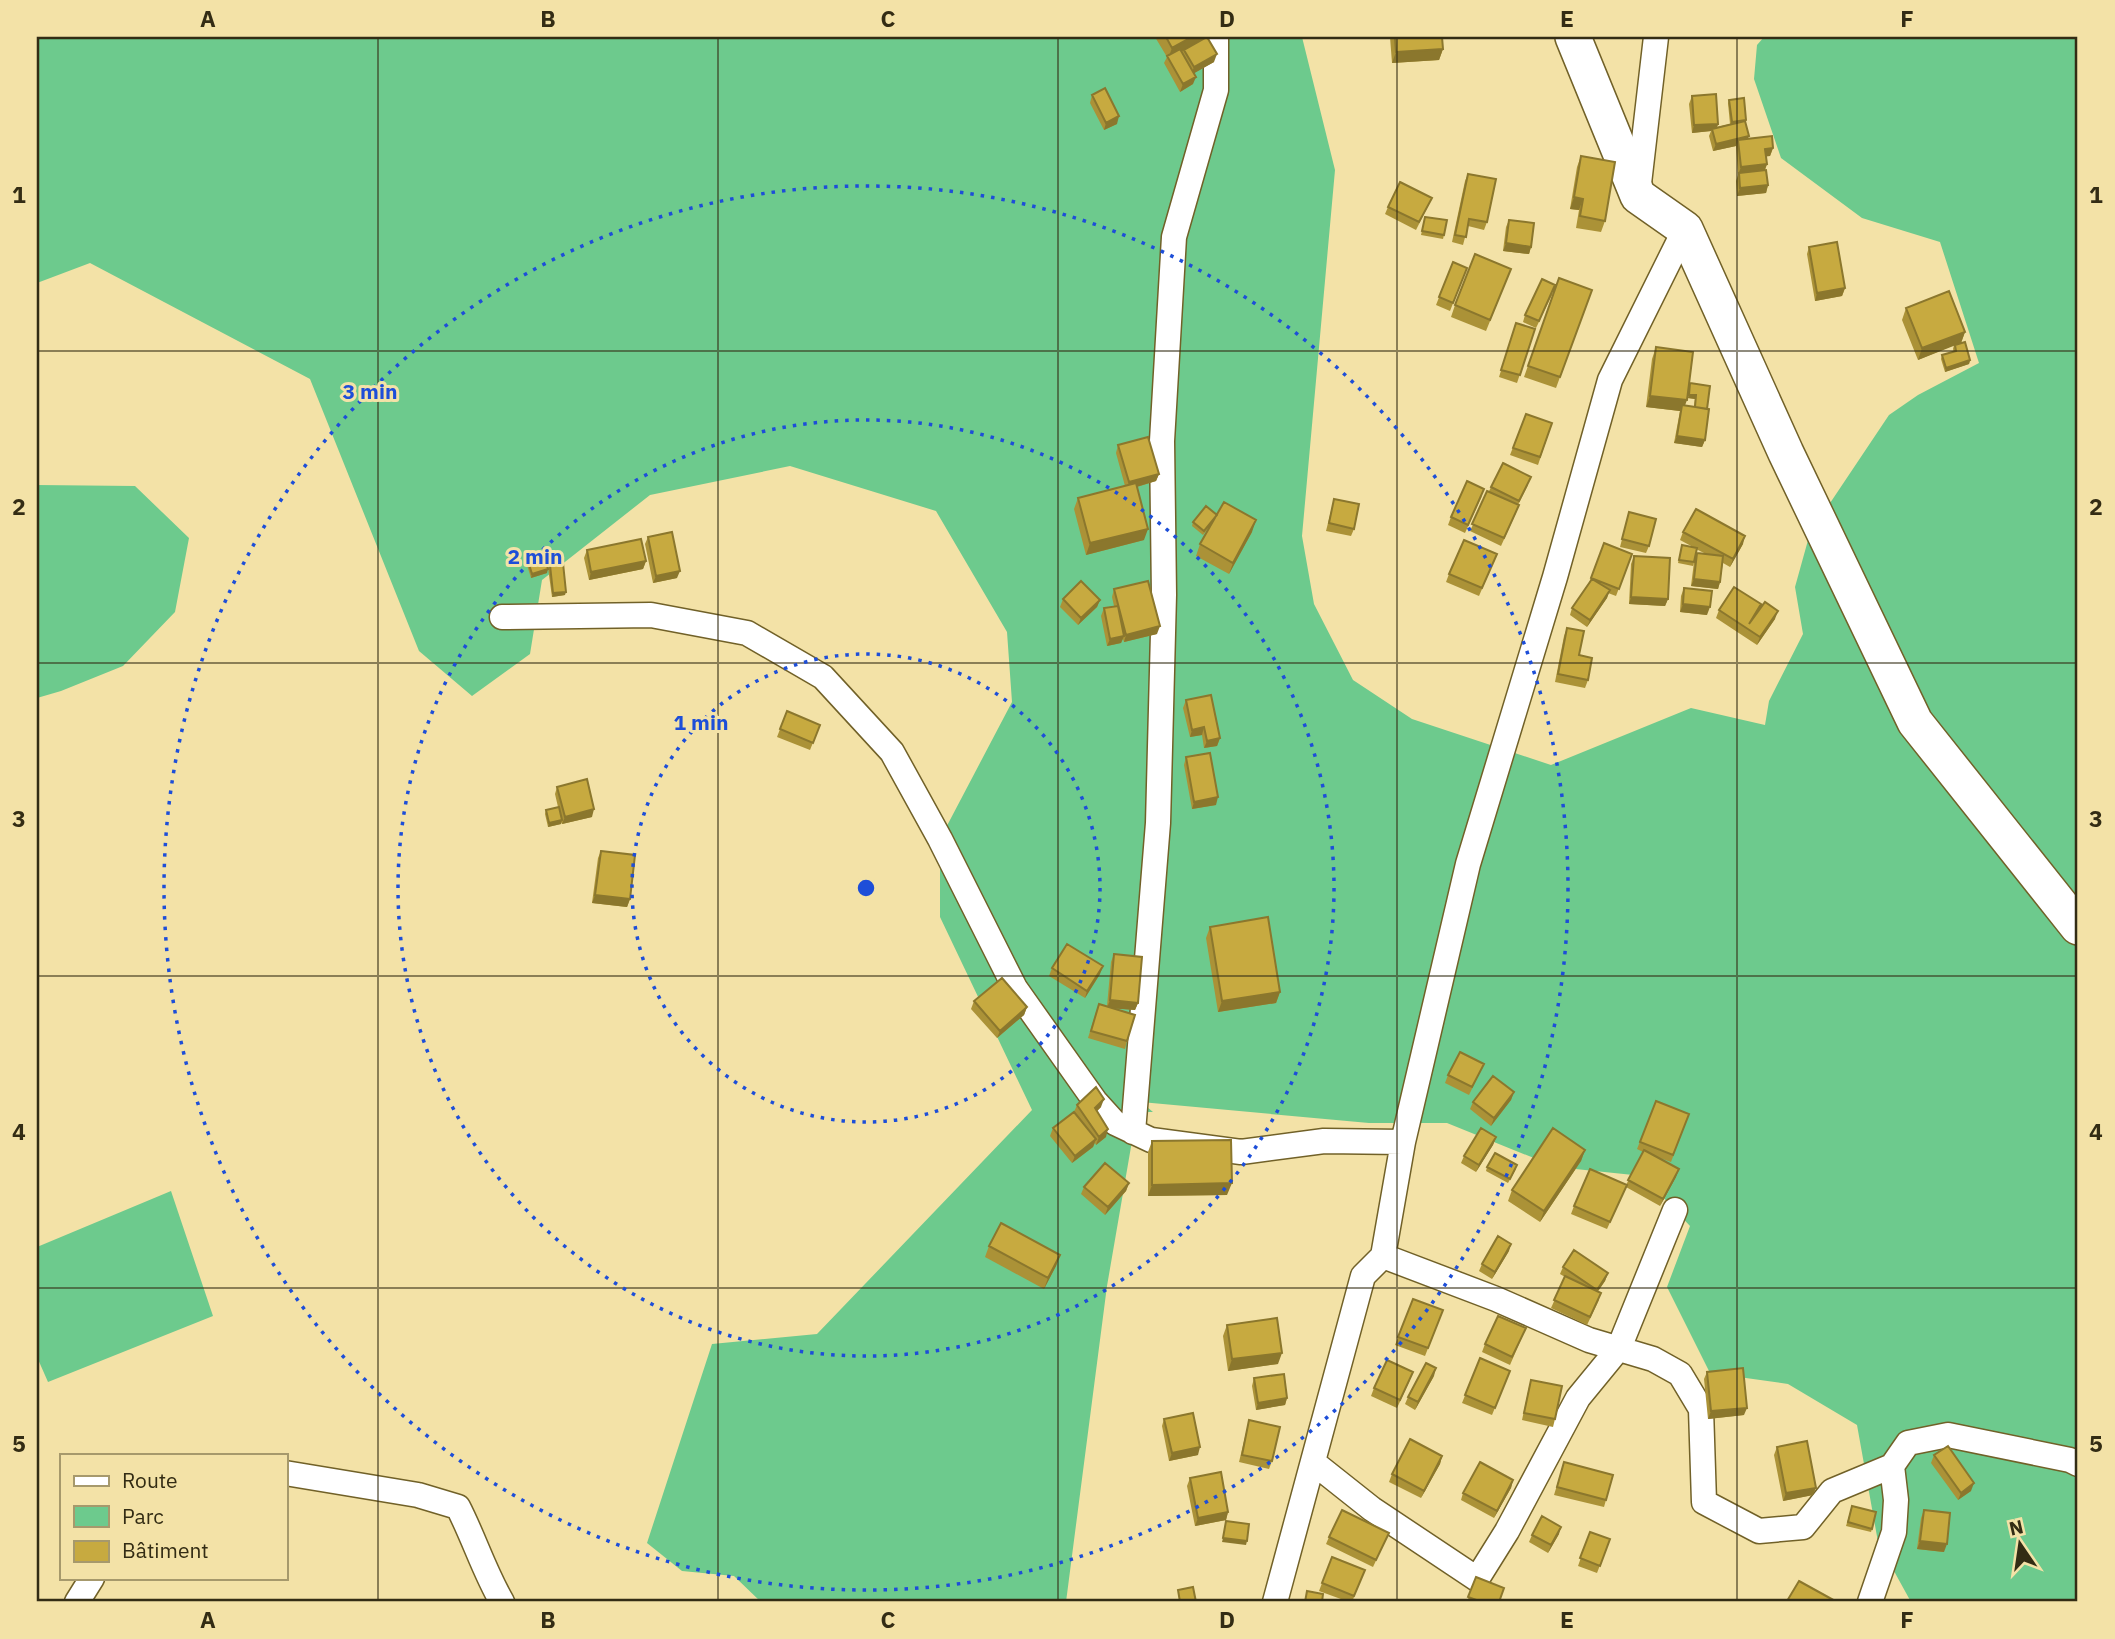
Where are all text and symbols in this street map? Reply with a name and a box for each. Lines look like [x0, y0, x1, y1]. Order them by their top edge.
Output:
text: A [200, 3, 216, 33]
text: B [540, 3, 556, 33]
text: C [881, 3, 896, 33]
text: D [1219, 3, 1235, 33]
text: E [1560, 3, 1574, 33]
text: F [1900, 3, 1914, 33]
text: 1 [12, 179, 26, 209]
text: 1 [2089, 179, 2103, 209]
text: 3 min [343, 377, 397, 405]
text: 2 [12, 491, 26, 521]
text: 2 [2089, 491, 2103, 521]
text: 2 min [508, 542, 562, 570]
text: 1 min [674, 708, 728, 736]
text: 3 [12, 803, 26, 833]
text: 3 [2089, 803, 2103, 833]
centre of rings [854, 876, 878, 900]
text: 4 [12, 1116, 26, 1146]
text: 4 [2089, 1116, 2103, 1146]
text: 5 [12, 1428, 26, 1458]
text: 5 [2089, 1428, 2103, 1458]
legend [60, 1454, 287, 1580]
text: Route [122, 1466, 178, 1494]
text: Parc [122, 1502, 164, 1530]
north arrow [1986, 1510, 2056, 1580]
text: N [2007, 1514, 2026, 1541]
text: Bâtiment [122, 1536, 209, 1564]
text: A [200, 1604, 216, 1634]
text: B [540, 1604, 556, 1634]
text: C [881, 1604, 896, 1634]
text: D [1219, 1604, 1235, 1634]
text: E [1560, 1604, 1574, 1634]
text: F [1900, 1604, 1914, 1634]

